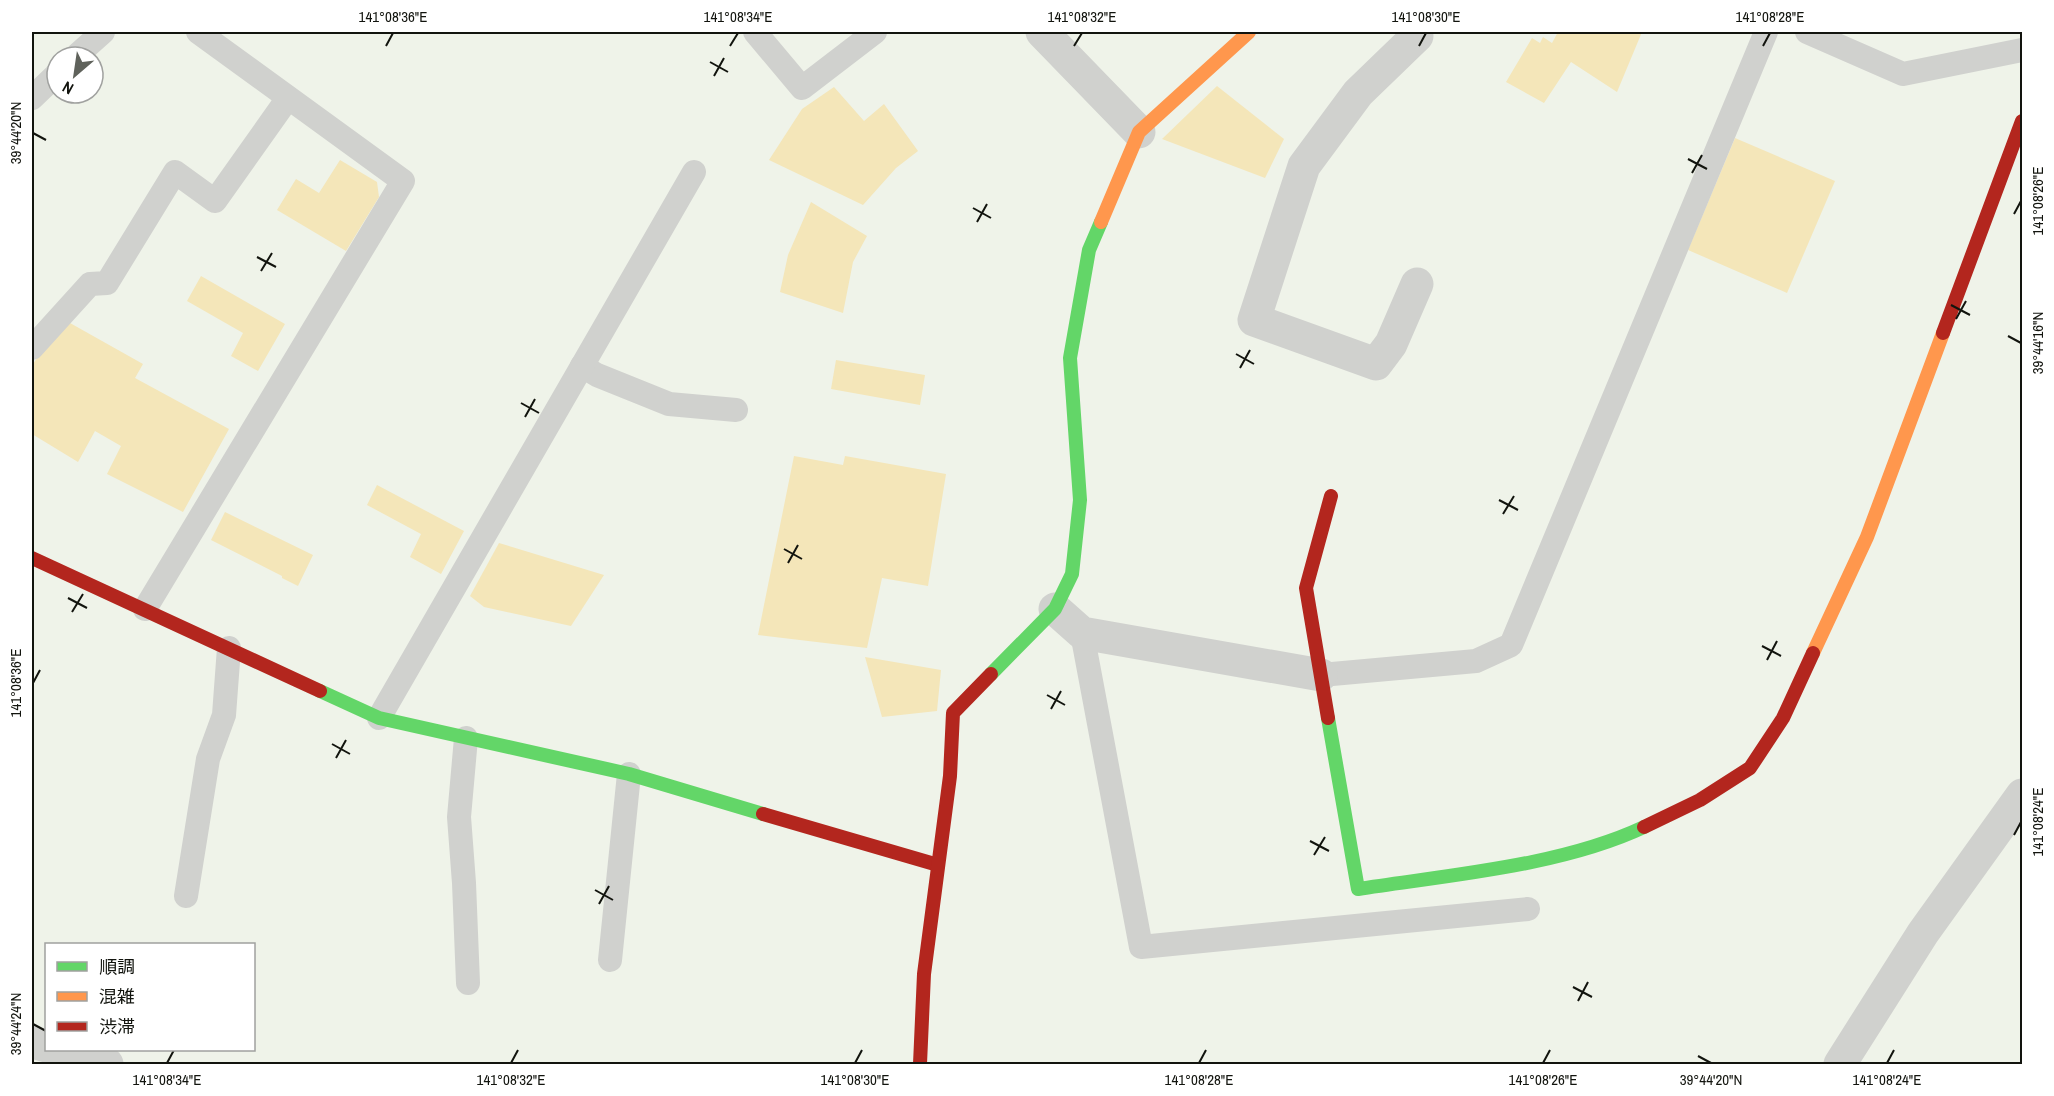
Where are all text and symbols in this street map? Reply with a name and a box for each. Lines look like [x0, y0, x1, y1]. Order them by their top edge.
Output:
text: 141°08'36"E [359, 6, 427, 27]
text: 141°08'34"E [704, 6, 772, 27]
text: 141°08'32"E [1048, 6, 1116, 27]
text: 141°08'30"E [1392, 6, 1460, 27]
text: 141°08'28"E [1736, 6, 1804, 27]
north arrow [45, 45, 105, 105]
text: N [58, 76, 77, 100]
text: 39°44'20"N [5, 102, 26, 164]
text: 141°08'26"E [2027, 167, 2048, 235]
text: 39°44'16"N [2027, 312, 2048, 374]
text: 141°08'36"E [5, 649, 26, 717]
text: 141°08'24"E [2027, 788, 2048, 856]
legend [45, 943, 255, 1051]
text: 順調 [99, 954, 135, 979]
text: 混雑 [99, 984, 135, 1009]
text: 39°44'24"N [5, 993, 26, 1055]
text: 渋滞 [99, 1014, 135, 1039]
text: 141°08'34"E [133, 1069, 201, 1090]
text: 141°08'32"E [477, 1069, 545, 1090]
text: 141°08'30"E [821, 1069, 889, 1090]
text: 141°08'28"E [1165, 1069, 1233, 1090]
text: 141°08'26"E [1509, 1069, 1577, 1090]
text: 39°44'20"N [1680, 1069, 1742, 1090]
text: 141°08'24"E [1853, 1069, 1921, 1090]

